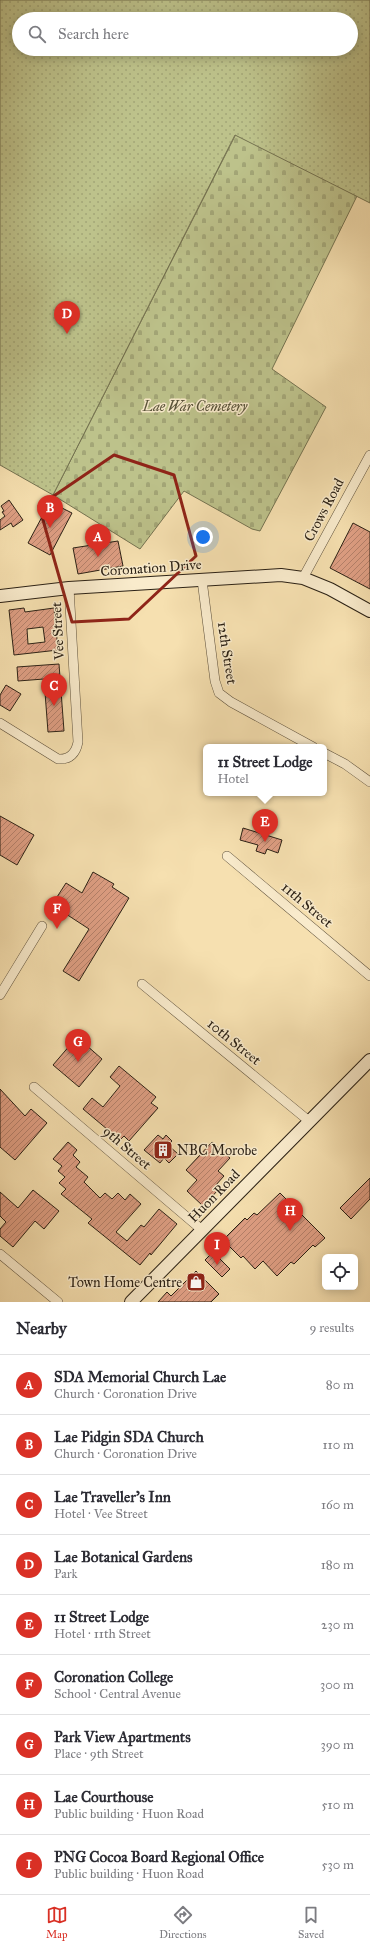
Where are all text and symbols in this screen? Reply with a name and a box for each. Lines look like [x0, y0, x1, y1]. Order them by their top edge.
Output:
search box [12, 12, 358, 56]
icon: search [26, 23, 48, 45]
text: Search here [58, 25, 129, 43]
pin: D [54, 301, 80, 334]
park label: Lae War Cemetery [142, 398, 248, 415]
street label: Crows Road [300, 476, 348, 544]
pin: B [37, 495, 63, 528]
pin: A [85, 524, 111, 557]
your location [193, 527, 213, 547]
street label: Coronation Drive [100, 556, 202, 580]
street label: Vee Street [48, 601, 68, 662]
street label: 12th Street [214, 621, 240, 685]
pin: C [41, 673, 67, 706]
popup [203, 744, 327, 796]
text: 11 Street Lodge [217, 753, 313, 771]
text: Hotel [217, 771, 249, 787]
pin: E [252, 809, 278, 842]
street label: 11th Street [278, 879, 336, 931]
pin: F [44, 896, 70, 929]
street label: 10th Street [204, 1015, 264, 1069]
pin: G [65, 1029, 91, 1062]
street label: 9th Street [99, 1123, 155, 1173]
building icon: NBC Morobe [152, 1139, 174, 1161]
place label: NBC Morobe [177, 1142, 257, 1159]
street label: Huon Road [185, 1166, 243, 1226]
pin: H [277, 1198, 303, 1231]
pin: I [204, 1232, 230, 1265]
map controls [322, 1254, 358, 1290]
button: locate [322, 1254, 358, 1290]
shop icon: Town Home Centre [185, 1271, 207, 1293]
place label: Town Home Centre [68, 1274, 182, 1291]
text: Nearby [16, 1318, 67, 1339]
text: 9 results [310, 1320, 354, 1336]
text: SDA Memorial Church Lae [54, 1368, 226, 1386]
text: A [25, 1377, 33, 1393]
text: 80 m [326, 1377, 354, 1393]
text: Church · Coronation Drive [54, 1386, 197, 1402]
text: Lae Pidgin SDA Church [54, 1428, 204, 1446]
text: B [25, 1437, 33, 1453]
text: 110 m [322, 1437, 354, 1453]
text: Church · Coronation Drive [54, 1446, 197, 1462]
text: Lae Traveller's Inn [54, 1488, 171, 1506]
text: C [25, 1497, 33, 1513]
text: 160 m [321, 1497, 354, 1513]
text: Hotel · Vee Street [54, 1506, 148, 1522]
text: Lae Botanical Gardens [54, 1548, 193, 1566]
text: D [24, 1557, 34, 1573]
text: 180 m [321, 1557, 354, 1573]
text: Park [54, 1566, 78, 1582]
text: 11 Street Lodge [54, 1608, 149, 1626]
text: E [24, 1617, 34, 1633]
text: 230 m [321, 1617, 354, 1633]
text: Hotel · 11th Street [54, 1626, 151, 1642]
text: Coronation College [54, 1668, 173, 1686]
text: F [25, 1677, 33, 1693]
text: 300 m [320, 1677, 354, 1693]
text: School · Central Avenue [54, 1686, 181, 1702]
text: Park View Apartments [54, 1728, 191, 1746]
text: G [24, 1737, 34, 1753]
text: 390 m [321, 1737, 354, 1753]
text: Place · 9th Street [54, 1746, 144, 1762]
text: Lae Courthouse [54, 1788, 153, 1806]
text: H [23, 1797, 35, 1813]
text: 510 m [322, 1797, 354, 1813]
text: Public building · Huon Road [54, 1806, 204, 1822]
text: PNG Cocoa Board Regional Office [54, 1848, 264, 1866]
text: I [26, 1857, 32, 1873]
text: 530 m [321, 1857, 354, 1873]
text: Public building · Huon Road [54, 1866, 204, 1882]
tab: Map [46, 1904, 68, 1941]
tab: Directions [159, 1904, 207, 1941]
tab: Saved [298, 1904, 324, 1941]

